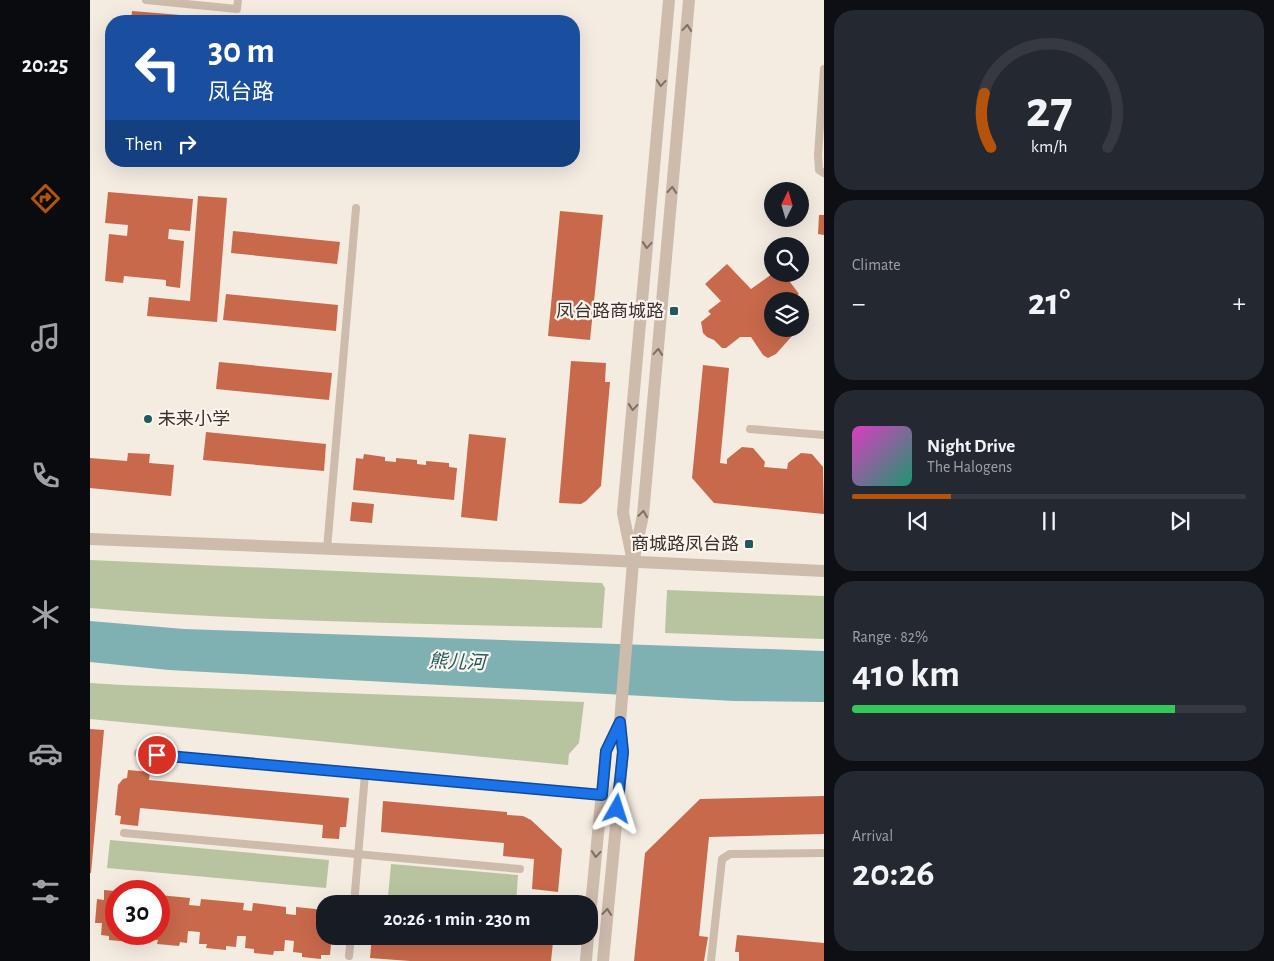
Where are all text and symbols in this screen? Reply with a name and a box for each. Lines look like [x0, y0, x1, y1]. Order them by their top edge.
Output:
one-way arrow [681, 24, 692, 32]
text: 30 m [208, 34, 275, 69]
icon: left [125, 35, 190, 100]
text: 20:25 [22, 54, 68, 76]
one-way arrow [656, 80, 667, 88]
text: 凤台路 [208, 81, 274, 103]
text: 27 [1026, 84, 1072, 136]
icon: right [173, 130, 201, 158]
text: Then [125, 135, 163, 154]
text: km/h [1031, 138, 1067, 156]
icon: directions [28, 181, 63, 216]
north arrow [764, 182, 809, 228]
map controls [764, 182, 809, 337]
one-way arrow [666, 186, 677, 194]
button: search [764, 237, 809, 282]
one-way arrow [642, 242, 653, 250]
text: Climate [852, 257, 901, 273]
text: 21° [1028, 284, 1070, 322]
text: − [852, 290, 865, 318]
text: + [1233, 290, 1246, 318]
button: layers [764, 292, 809, 337]
place label: 凤台路商城路 [556, 301, 664, 321]
marker: 凤台路商城路 [668, 305, 680, 317]
icon: music [28, 320, 63, 355]
one-way arrow [652, 348, 663, 356]
one-way arrow [627, 403, 638, 411]
place label: 未来小学 [158, 409, 230, 429]
marker: 未来小学 [142, 413, 154, 425]
text: Night Drive [927, 437, 1015, 456]
icon: phone [28, 458, 63, 493]
text: The Halogens [927, 459, 1012, 475]
icon: previous [904, 507, 932, 535]
icon: pause [1035, 507, 1063, 535]
icon: next [1166, 507, 1194, 535]
one-way arrow [637, 510, 647, 518]
place label: 商城路凤台路 [631, 534, 739, 554]
marker: 商城路凤台路 [743, 538, 755, 550]
icon: climate [28, 597, 63, 632]
text: Range · 82% [852, 629, 928, 645]
water label: 熊儿河 [428, 650, 490, 673]
text: 410 km [852, 656, 960, 694]
pin [136, 734, 178, 776]
icon: car [28, 736, 63, 771]
icon: arrive [143, 741, 171, 769]
position arrow [590, 782, 642, 834]
text: Arrival [852, 828, 893, 844]
one-way arrow [591, 850, 602, 858]
text: 20:26 [852, 855, 935, 893]
icon: filters [28, 874, 63, 909]
speed limit sign: 30 [105, 880, 170, 945]
one-way arrow [602, 908, 613, 916]
text: 20:26 · 1 min · 230 m [384, 910, 530, 929]

